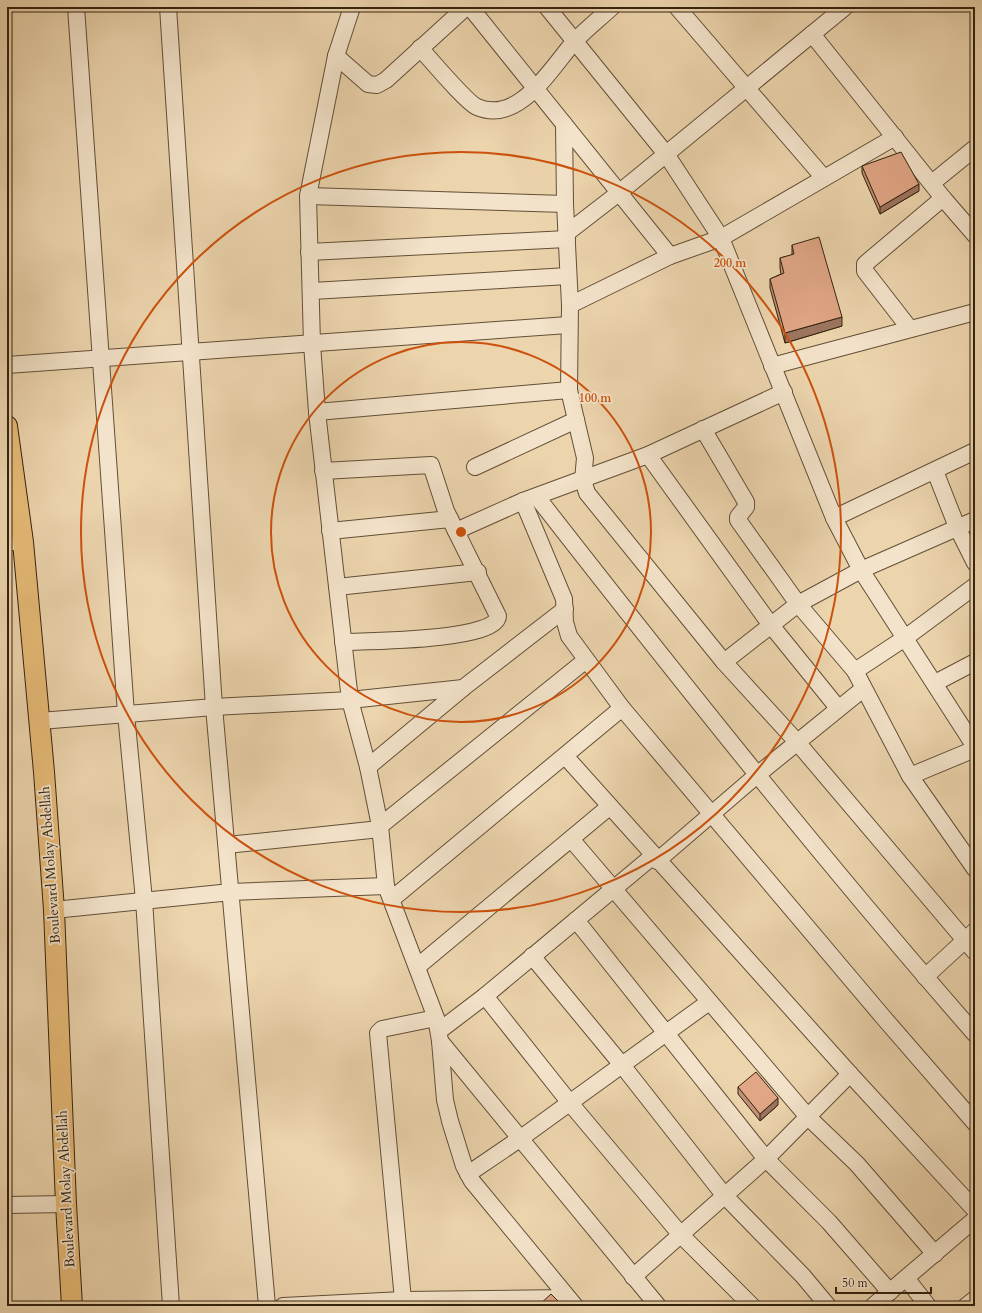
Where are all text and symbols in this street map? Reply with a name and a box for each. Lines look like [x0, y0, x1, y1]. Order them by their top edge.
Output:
text: 200 m [714, 255, 747, 271]
text: 100 m [579, 390, 612, 406]
centre of rings [454, 525, 468, 539]
street label: Boulevard Molay Abdellah [35, 785, 65, 944]
street label: Boulevard Molay Abdellah [52, 1109, 80, 1268]
scale bar [836, 1269, 931, 1295]
text: 50 m [842, 1275, 869, 1291]

